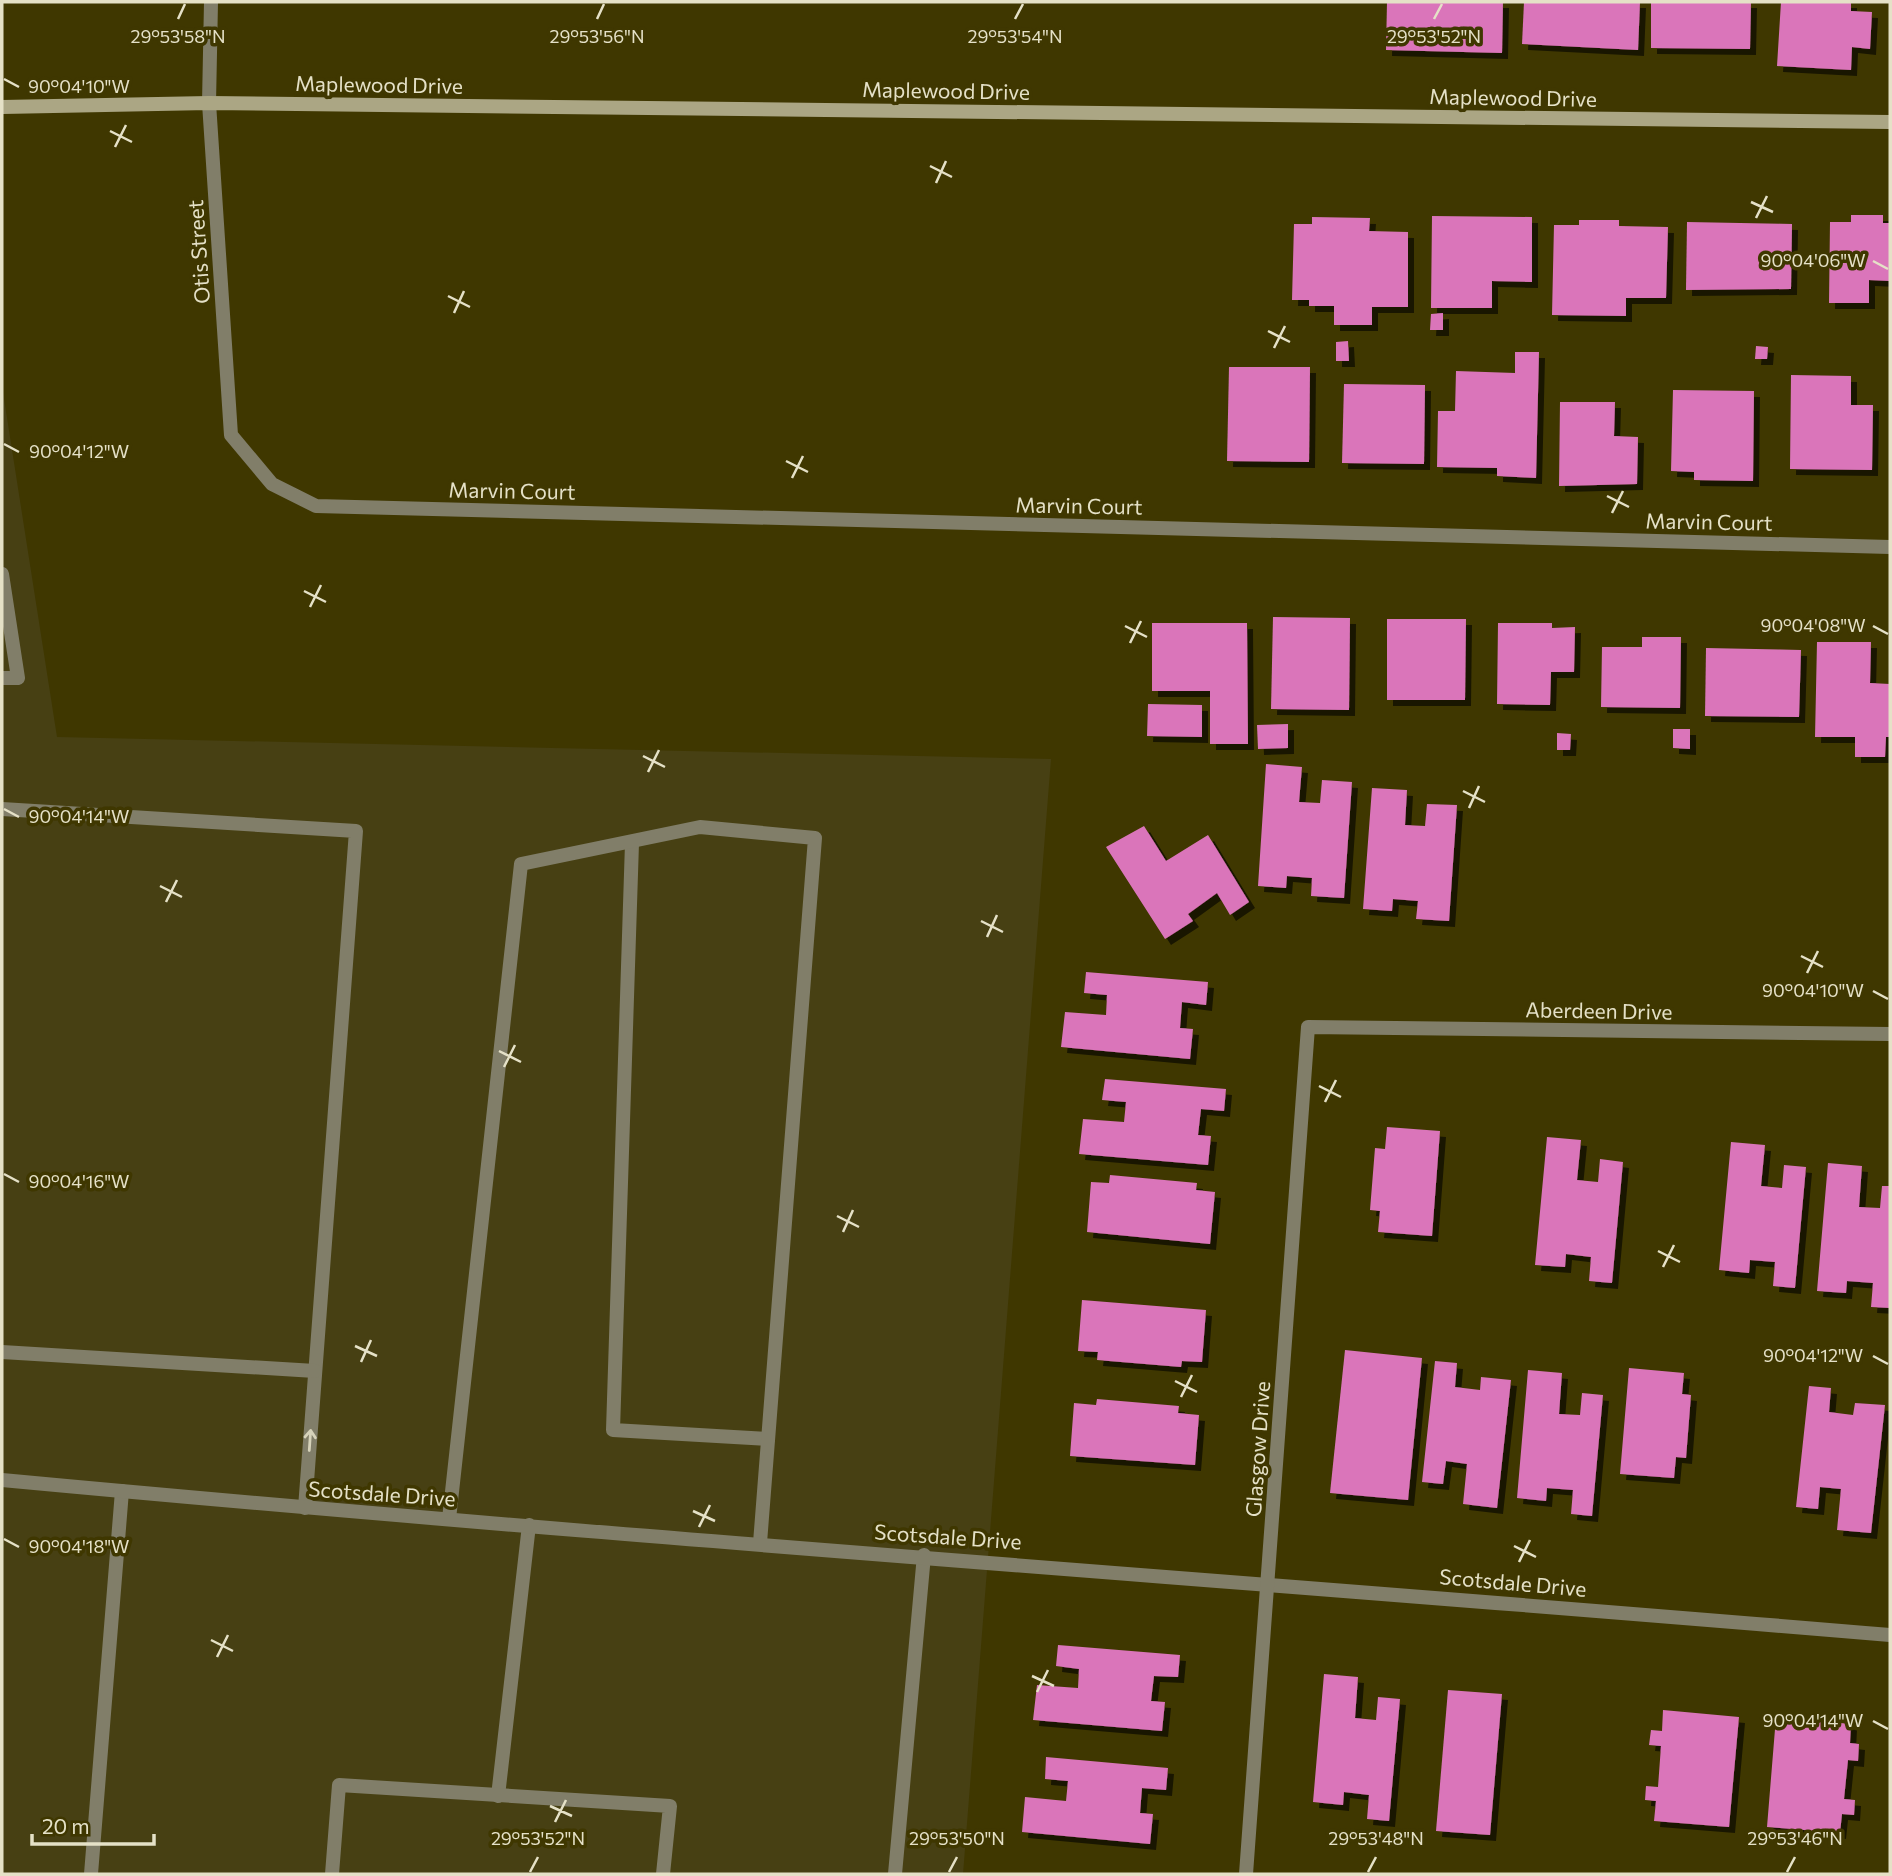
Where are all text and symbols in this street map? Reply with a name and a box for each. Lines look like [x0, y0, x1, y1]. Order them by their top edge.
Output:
text: 29°53'58"N [130, 25, 226, 47]
text: 29°53'56"N [549, 25, 645, 47]
text: 29°53'54"N [968, 25, 1062, 47]
text: 29°53'52"N [1387, 25, 1481, 47]
street label: Maplewood Drive [295, 70, 463, 98]
text: 90°04'10"W [28, 75, 130, 97]
street label: Maplewood Drive [862, 76, 1030, 104]
street label: Maplewood Drive [1429, 83, 1597, 111]
street label: Otis Street [182, 199, 214, 305]
text: 90°04'06"W [1760, 249, 1866, 271]
text: 90°04'12"W [29, 440, 129, 462]
street label: Marvin Court [448, 476, 576, 504]
street label: Marvin Court [1015, 491, 1143, 519]
street label: Marvin Court [1645, 507, 1773, 535]
text: 90°04'08"W [1760, 614, 1866, 636]
text: 90°04'14"W [29, 805, 129, 827]
text: 90°04'10"W [1762, 979, 1864, 1001]
street label: Aberdeen Drive [1525, 996, 1673, 1024]
text: 90°04'16"W [29, 1170, 129, 1192]
text: 90°04'12"W [1763, 1344, 1863, 1366]
street label: Glasgow Drive [1240, 1380, 1274, 1518]
one-way arrow [304, 1429, 317, 1451]
street label: Scotsdale Drive [308, 1475, 456, 1511]
street label: Scotsdale Drive [874, 1518, 1022, 1554]
text: 90°04'18"W [29, 1535, 129, 1557]
street label: Scotsdale Drive [1438, 1563, 1588, 1601]
text: 90°04'14"W [1763, 1709, 1863, 1731]
scale bar [32, 1802, 154, 1846]
text: 20 m [42, 1813, 90, 1838]
text: 29°53'52"N [491, 1827, 585, 1849]
text: 29°53'50"N [909, 1827, 1005, 1849]
text: 29°53'48"N [1328, 1827, 1424, 1849]
text: 29°53'46"N [1747, 1827, 1843, 1849]

